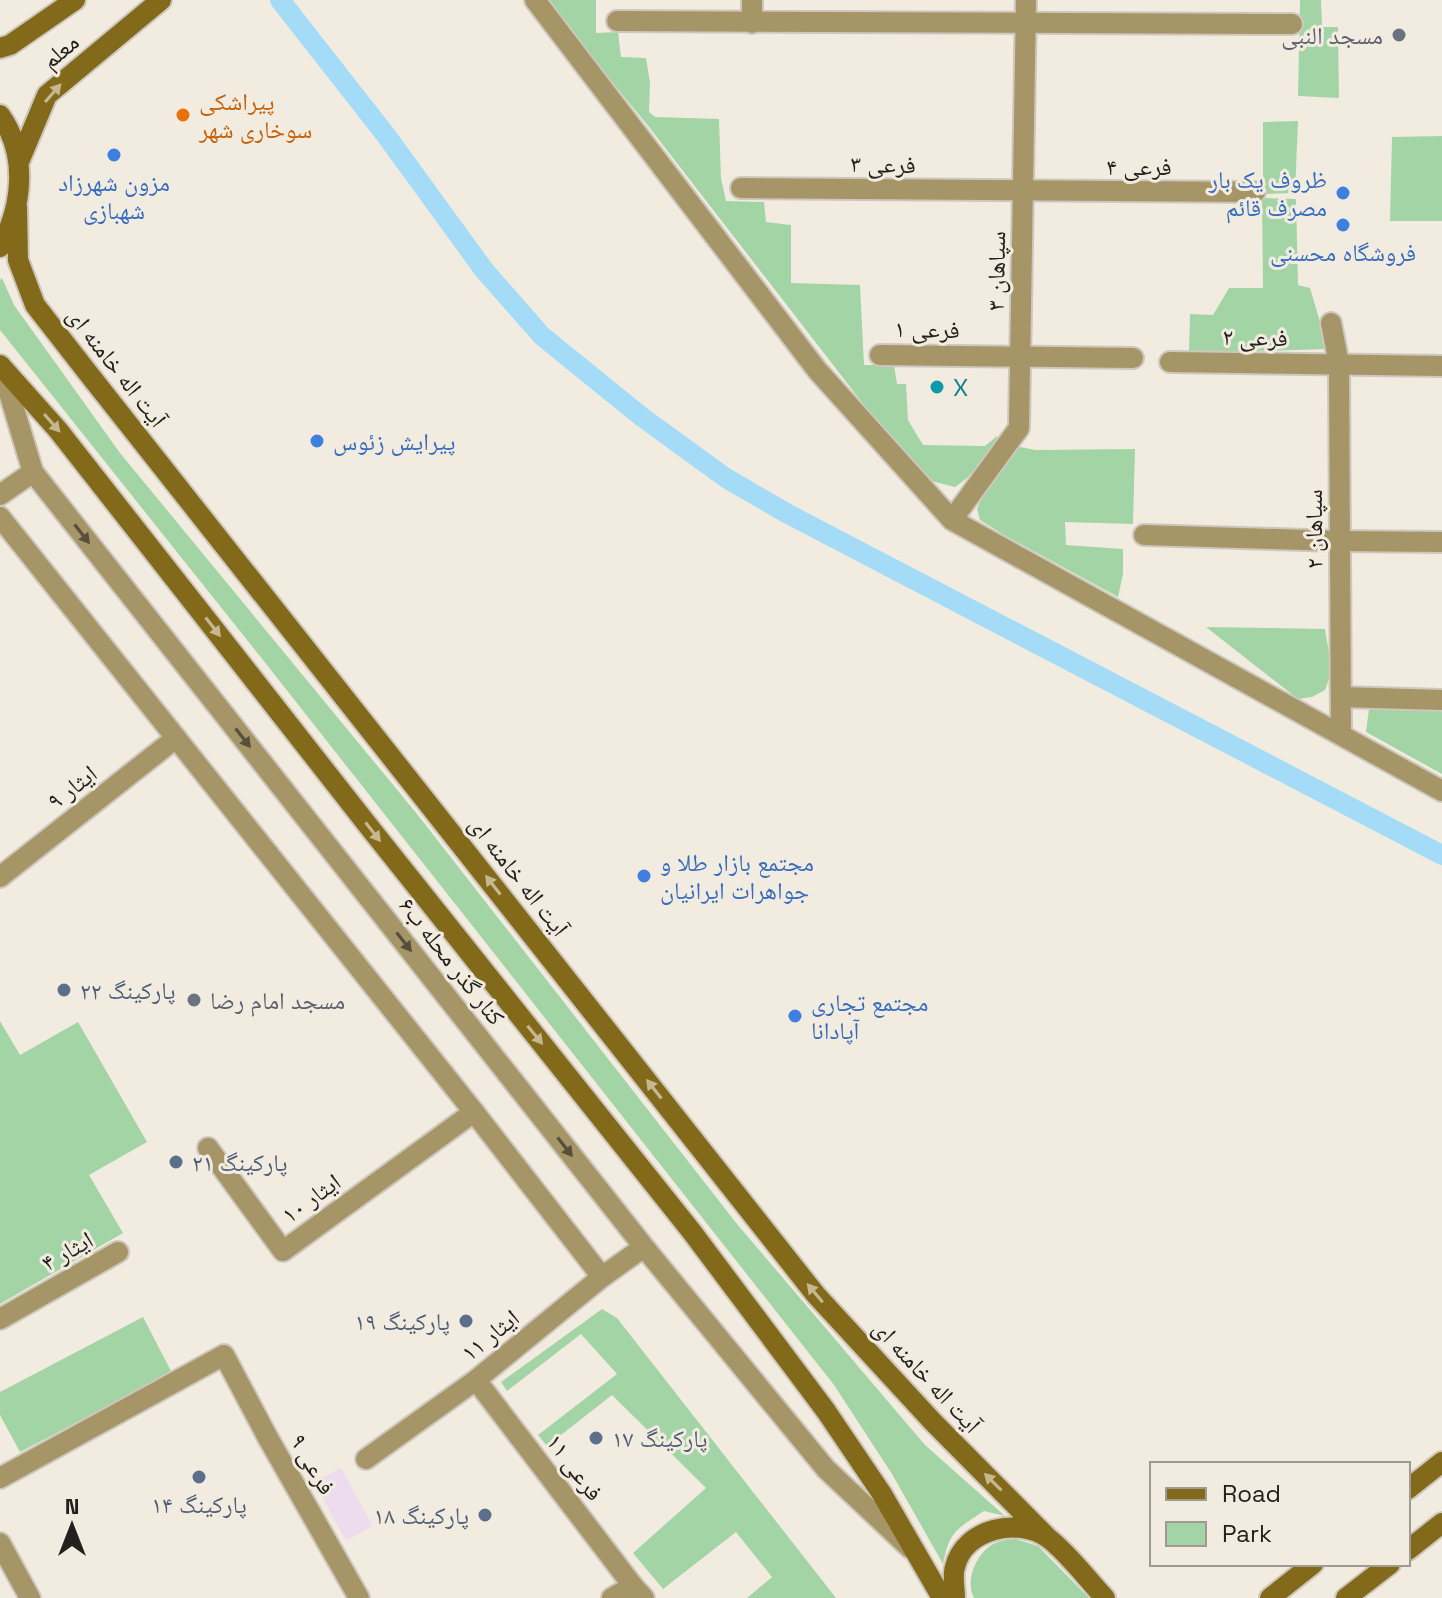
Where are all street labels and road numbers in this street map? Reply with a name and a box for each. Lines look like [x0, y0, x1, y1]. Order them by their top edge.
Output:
street label: معلم [35, 26, 86, 76]
street label: فرعی ۳ [850, 148, 916, 180]
street label: فرعی ۴ [1106, 151, 1172, 182]
street label: سپاهان ۳ [980, 231, 1012, 311]
street label: آیت اله خامنه ای [60, 301, 174, 434]
street label: فرعی ۱ [894, 313, 960, 345]
street label: فرعی ۲ [1222, 321, 1288, 353]
street label: سپاهان ۲ [1298, 489, 1329, 569]
street label: ایثار ۹ [41, 758, 103, 816]
street label: آیت اله خامنه ای [462, 810, 576, 943]
street label: کنار گذر محله ب۶ [392, 891, 512, 1031]
street label: ایثار ۱۰ [275, 1166, 347, 1230]
street label: ایثار ۴ [35, 1224, 99, 1278]
street label: ایثار ۱۱ [455, 1302, 525, 1368]
street label: آیت اله خامنه ای [866, 1313, 988, 1440]
street label: فرعی ۱۱ [540, 1427, 610, 1507]
street label: فرعی ۹ [283, 1428, 343, 1500]

